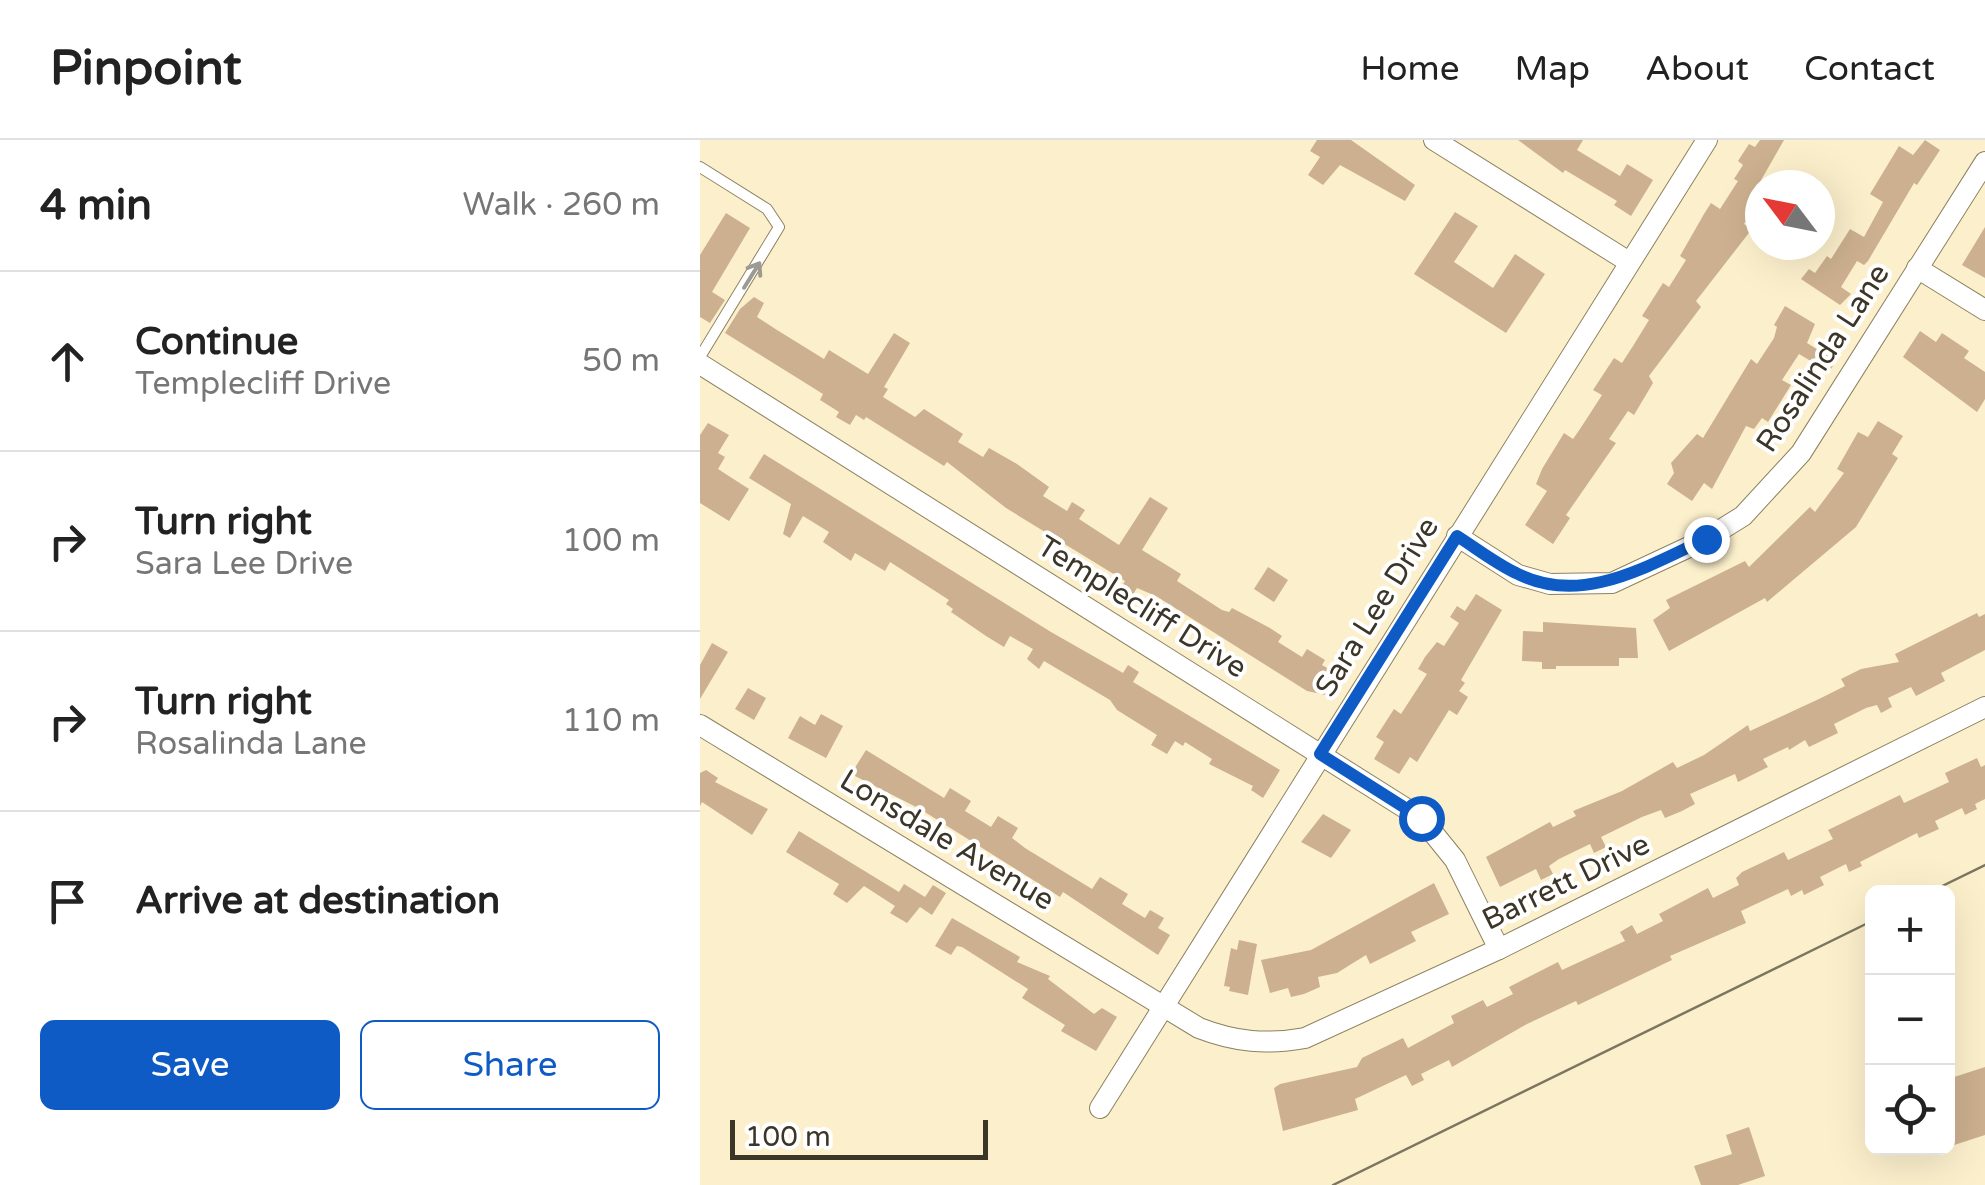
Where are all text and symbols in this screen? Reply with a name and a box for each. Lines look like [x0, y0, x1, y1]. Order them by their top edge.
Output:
text: Pinpoint [50, 40, 241, 98]
text: Home [1360, 48, 1459, 90]
text: Map [1514, 48, 1590, 90]
text: About [1645, 48, 1749, 90]
text: Contact [1804, 48, 1935, 90]
north arrow [1745, 170, 1835, 260]
text: 4 min [40, 180, 152, 231]
text: Walk · 260 m [463, 186, 660, 224]
street label: Rosalinda Lane [1748, 257, 1898, 459]
one-way arrow [742, 261, 763, 290]
text: Continue [135, 319, 298, 365]
icon: ahead [40, 334, 95, 389]
text: 50 m [582, 342, 660, 380]
text: Templecliff Drive [135, 365, 391, 403]
text: Turn right [135, 499, 312, 545]
street label: Sara Lee Drive [1307, 511, 1447, 703]
icon: right [40, 514, 95, 569]
route end [1684, 517, 1730, 563]
text: 100 m [562, 522, 660, 560]
street label: Templecliff Drive [1030, 528, 1254, 686]
text: Sara Lee Drive [135, 545, 353, 583]
text: Turn right [135, 679, 312, 725]
icon: right [40, 694, 95, 749]
text: 110 m [562, 702, 660, 740]
text: Rosalinda Lane [135, 725, 367, 763]
street label: Lonsdale Avenue [833, 761, 1061, 919]
route start [1399, 796, 1445, 842]
street label: Barrett Drive [1476, 826, 1656, 938]
icon: arrive [40, 874, 95, 929]
text: Arrive at destination [135, 878, 500, 924]
map controls [1865, 885, 1955, 1155]
button: + [1865, 885, 1955, 975]
button: − [1865, 975, 1955, 1065]
button: Save [40, 1020, 340, 1110]
button: Share [360, 1020, 660, 1110]
button: locate [1865, 1065, 1955, 1155]
scale bar [730, 1115, 988, 1160]
text: 100 m [745, 1120, 831, 1154]

